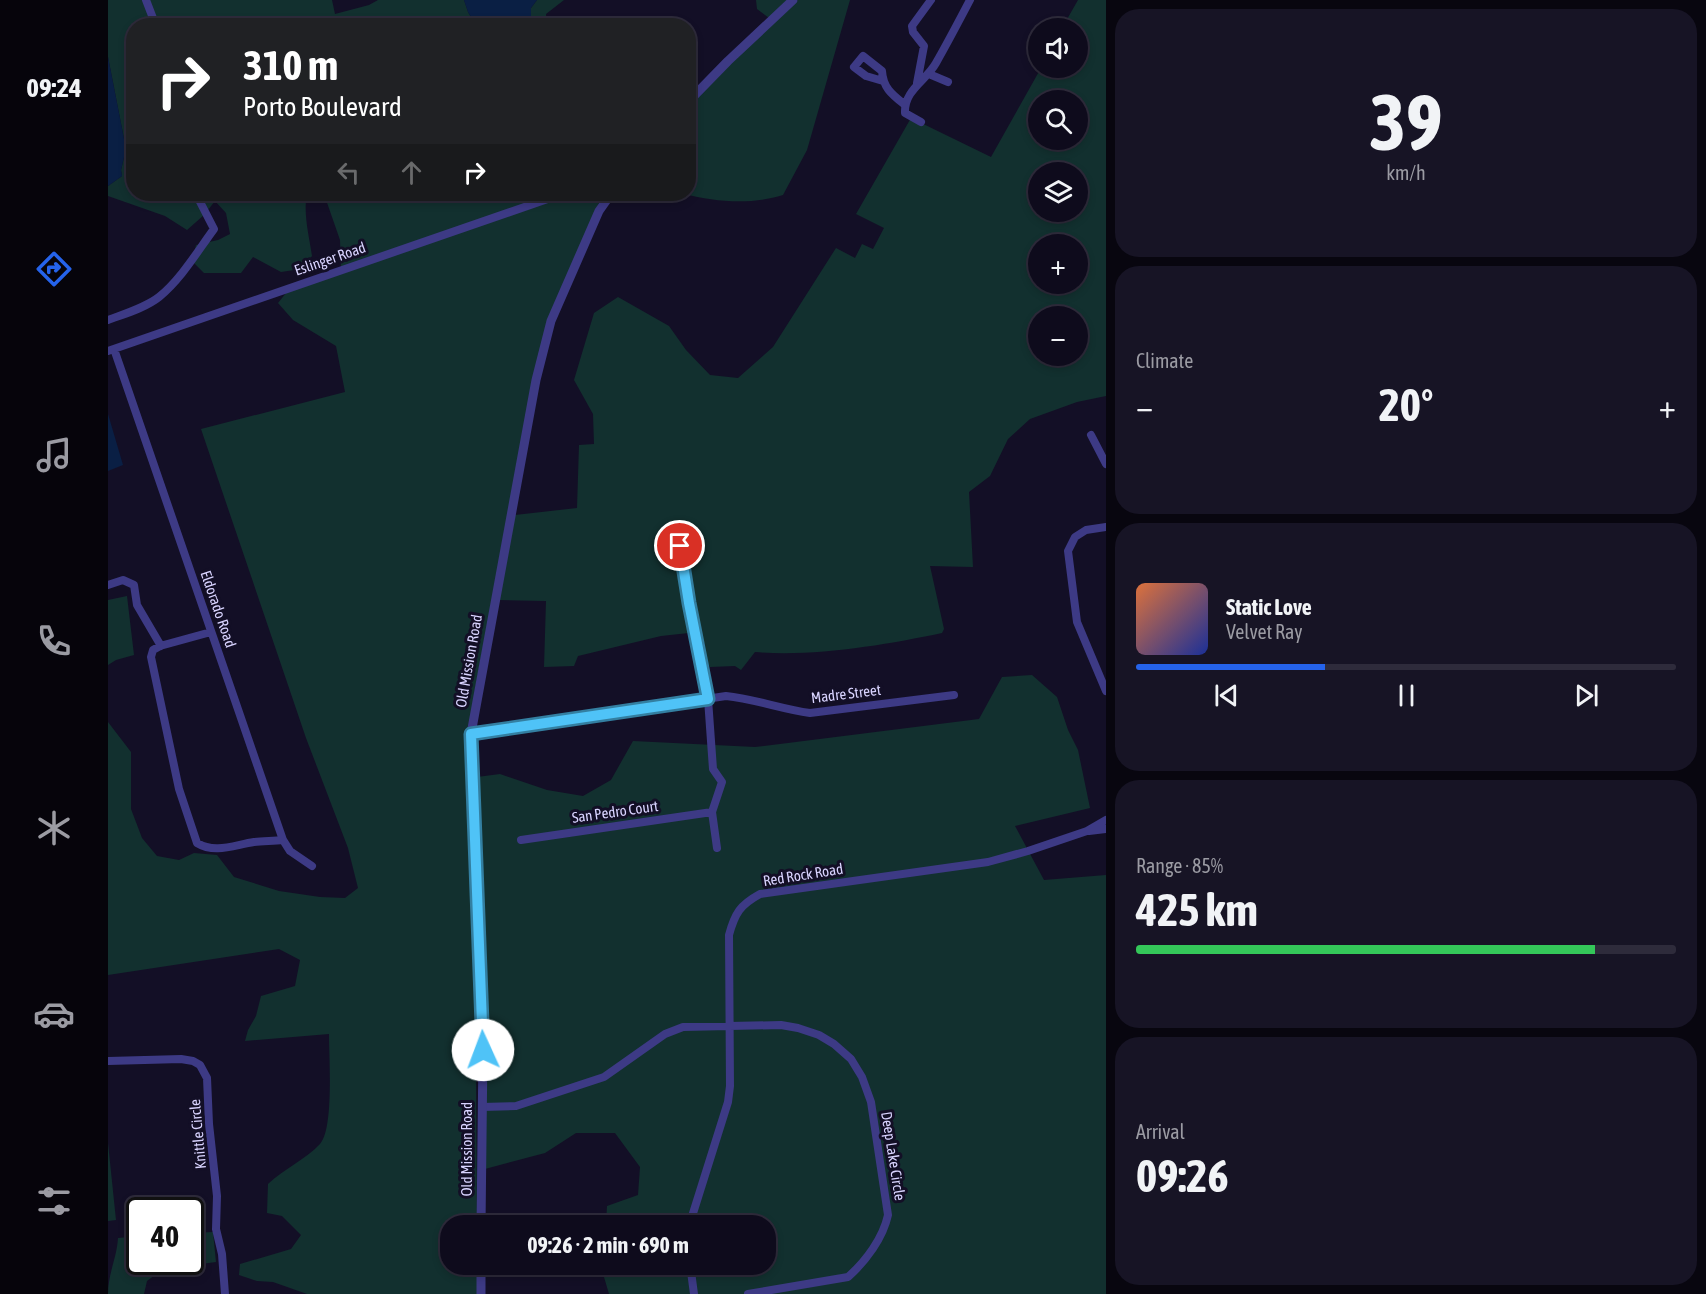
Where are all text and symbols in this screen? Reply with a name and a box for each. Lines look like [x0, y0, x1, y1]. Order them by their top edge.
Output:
map controls [1028, 18, 1088, 366]
button: sound [1028, 18, 1088, 78]
text: 310 m [243, 41, 338, 89]
icon: right [144, 42, 222, 120]
text: 09:24 [26, 72, 82, 103]
text: 39 [1369, 77, 1443, 167]
button: search [1028, 90, 1088, 150]
text: Porto Boulevard [243, 91, 402, 122]
icon: left [332, 156, 365, 189]
icon: ahead [395, 156, 428, 189]
icon: right [458, 156, 491, 189]
text: km/h [1386, 161, 1426, 184]
button: layers [1028, 162, 1088, 222]
button: + [1028, 234, 1088, 294]
street label: Eslinger Road [292, 238, 368, 279]
icon: directions [33, 248, 75, 290]
button: − [1028, 306, 1088, 366]
text: Climate [1136, 349, 1193, 372]
text: 20° [1379, 379, 1433, 431]
text: − [1136, 387, 1153, 425]
text: + [1659, 387, 1676, 425]
icon: music [33, 434, 75, 476]
pin [654, 520, 705, 571]
icon: arrive [663, 529, 696, 562]
street label: Eldorado Road [197, 568, 240, 650]
text: Static Love [1226, 594, 1312, 620]
street label: Old Mission Road [452, 613, 485, 709]
icon: phone [33, 620, 75, 662]
text: Velvet Ray [1226, 620, 1303, 643]
icon: previous [1210, 679, 1243, 712]
icon: pause [1390, 679, 1423, 712]
icon: next [1570, 679, 1603, 712]
street label: Madre Street [810, 681, 882, 706]
street label: San Pedro Court [571, 797, 659, 826]
icon: climate [33, 807, 75, 849]
text: Range · 85% [1136, 854, 1223, 877]
street label: Red Rock Road [762, 860, 844, 889]
text: 425 km [1136, 884, 1258, 936]
icon: car [33, 993, 75, 1035]
position arrow [451, 1018, 515, 1082]
street label: Knittle Circle [186, 1098, 209, 1170]
street label: Old Mission Road [458, 1102, 475, 1196]
street label: Deep Lake Circle [878, 1110, 909, 1202]
text: Arrival [1136, 1120, 1185, 1143]
text: 09:26 [1136, 1150, 1229, 1202]
icon: filters [33, 1180, 75, 1222]
speed limit sign: 40 [126, 1197, 204, 1275]
text: 09:26 · 2 min · 690 m [527, 1232, 689, 1258]

